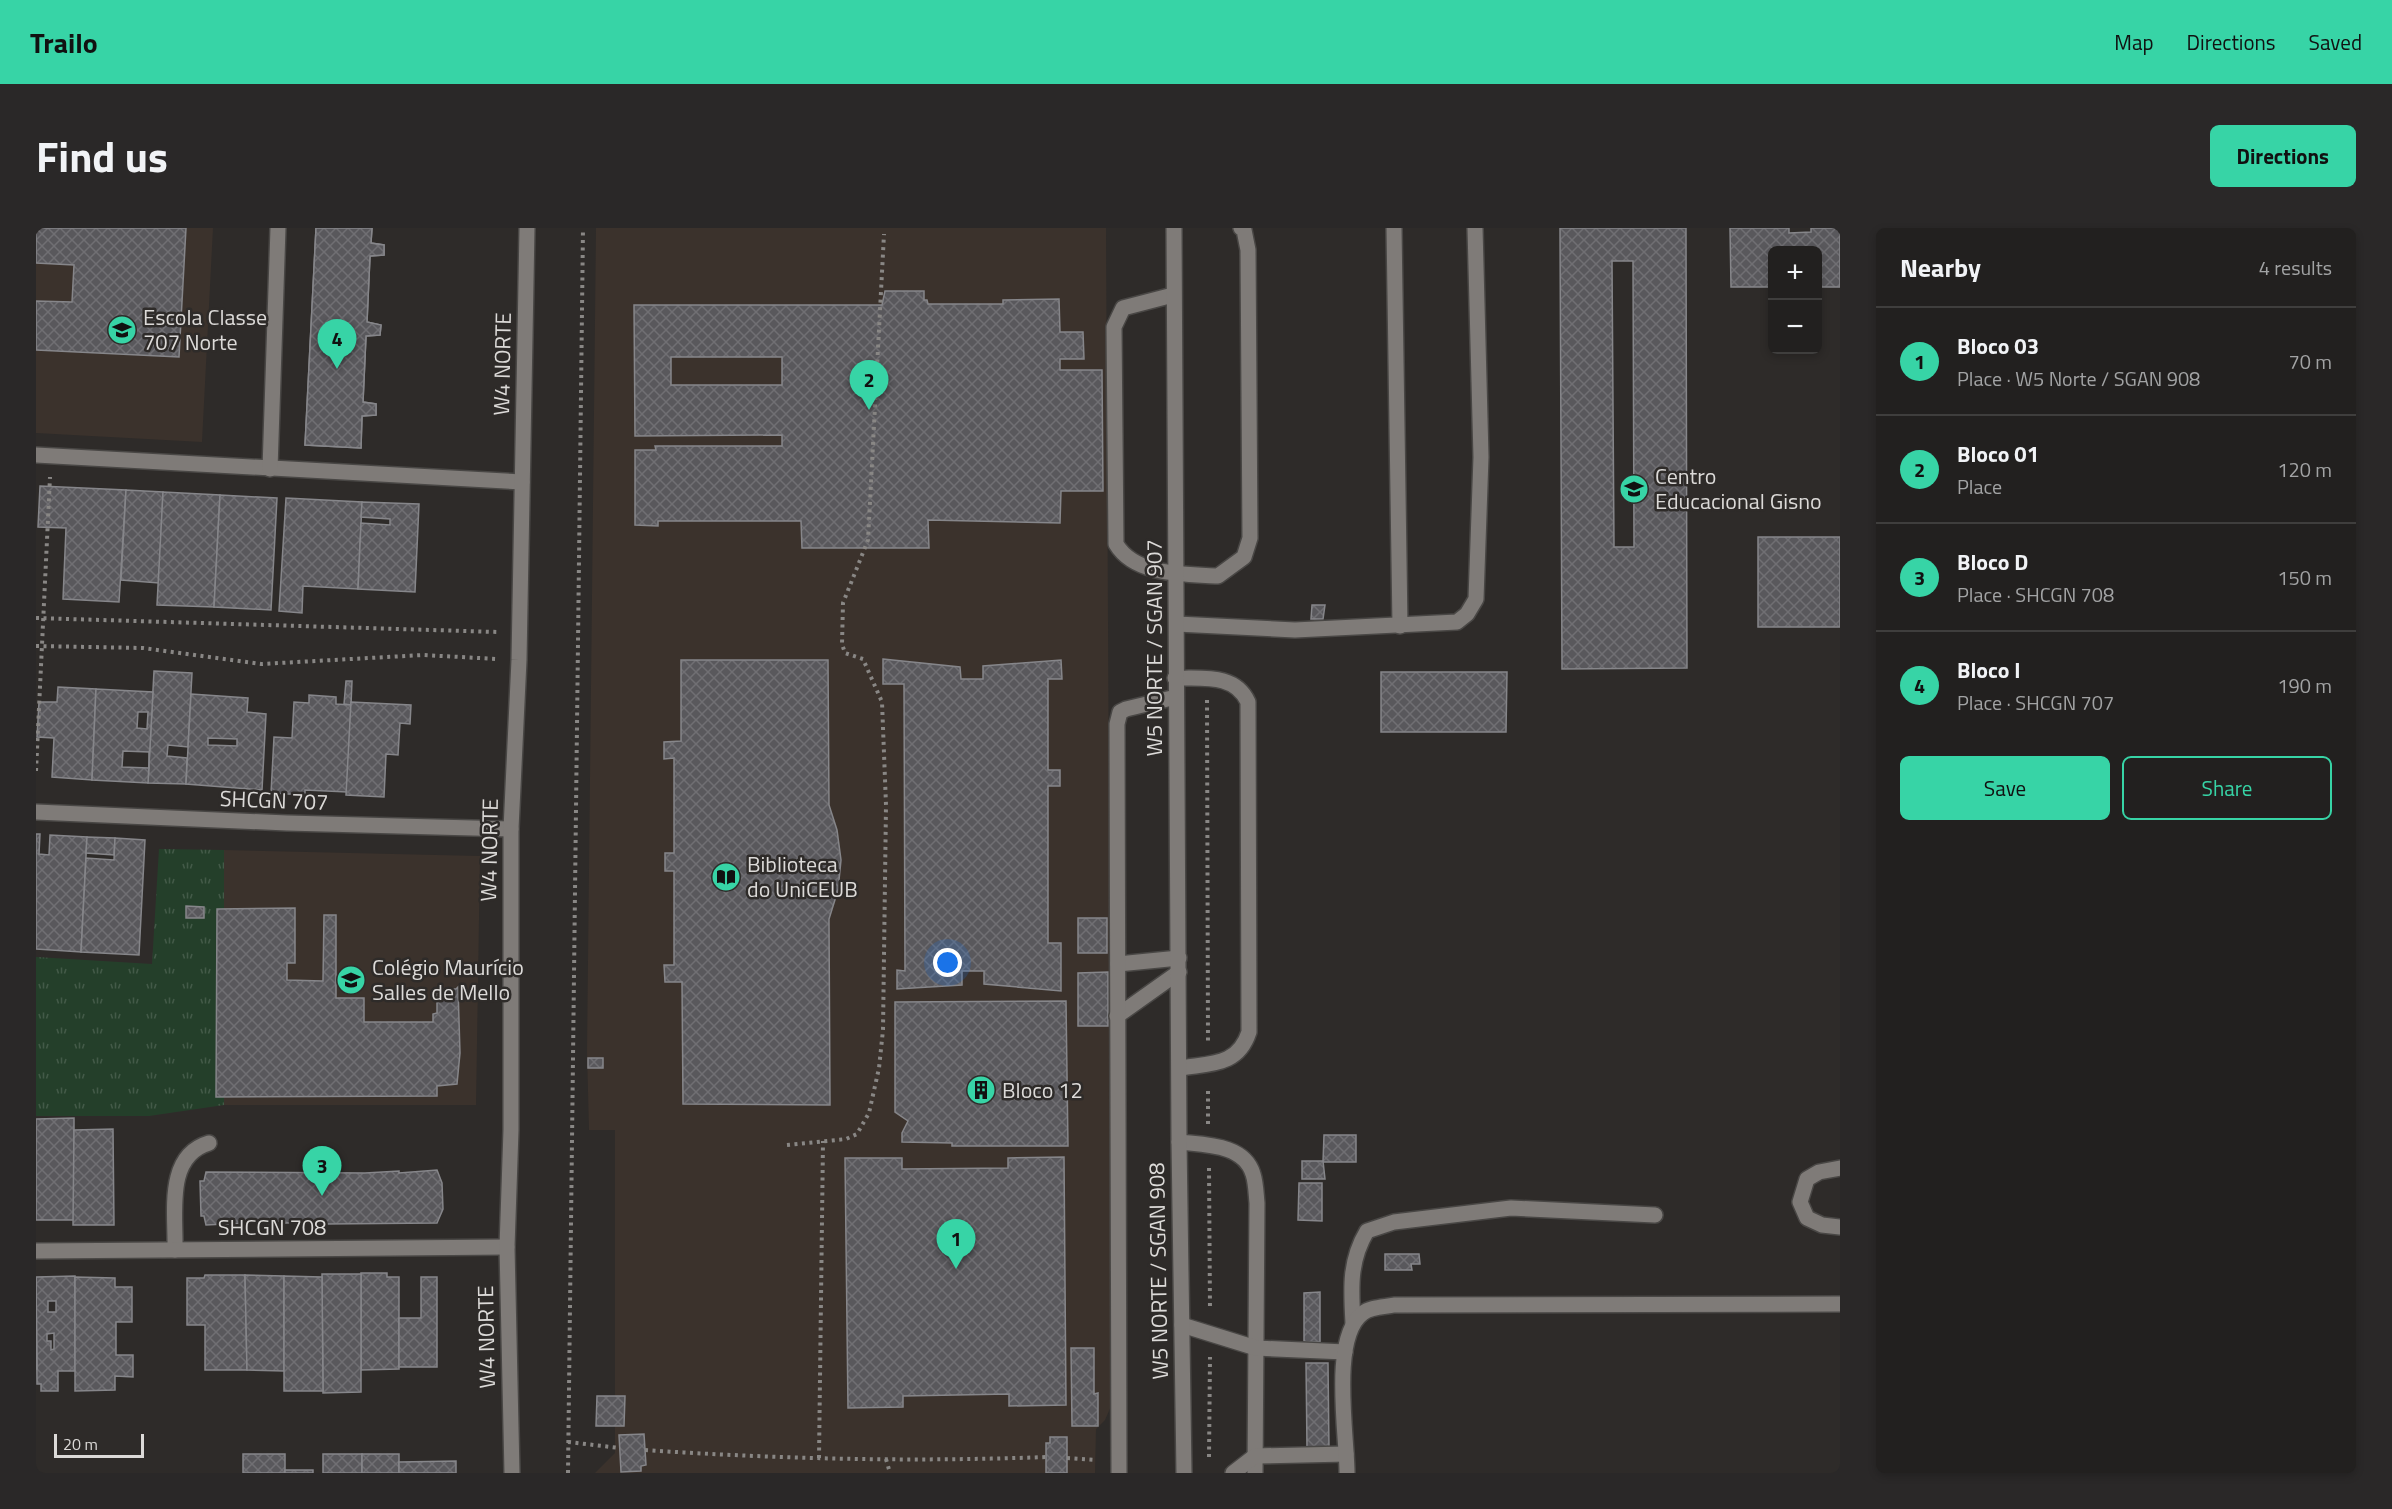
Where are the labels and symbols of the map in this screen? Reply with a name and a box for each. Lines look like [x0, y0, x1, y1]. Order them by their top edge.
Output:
place label: Escola Classe 707 Norte [143, 300, 267, 359]
street label: W4 NORTE [484, 312, 520, 416]
school or university icon: Escola Classe 707 Norte [106, 314, 138, 346]
pin: 4 [318, 320, 356, 369]
pin: 2 [850, 360, 888, 410]
place label: Centro Educacional Gisno [1655, 459, 1822, 518]
school or university icon: Centro Educacional Gisno [1618, 473, 1650, 505]
street label: W5 NORTE / SGAN 907 [1137, 539, 1171, 757]
street label: SHCGN 707 [219, 781, 329, 819]
street label: W4 NORTE [471, 798, 507, 902]
place label: Biblioteca do UniCEUB [747, 847, 858, 906]
library icon: Biblioteca do UniCEUB [710, 861, 742, 893]
your location [933, 948, 962, 977]
place label: Colégio Maurício Salles de Mello [372, 950, 524, 1009]
school or university icon: Colégio Maurício Salles de Mello [335, 964, 367, 996]
place label: Bloco 12 [1002, 1073, 1083, 1107]
building icon: Bloco 12 [965, 1074, 997, 1106]
pin: 3 [302, 1146, 342, 1196]
street label: W5 NORTE / SGAN 908 [1139, 1162, 1177, 1380]
street label: SHCGN 708 [218, 1210, 326, 1244]
pin: 1 [936, 1220, 976, 1269]
street label: W4 NORTE [468, 1285, 504, 1389]
scale bar [54, 1431, 144, 1458]

